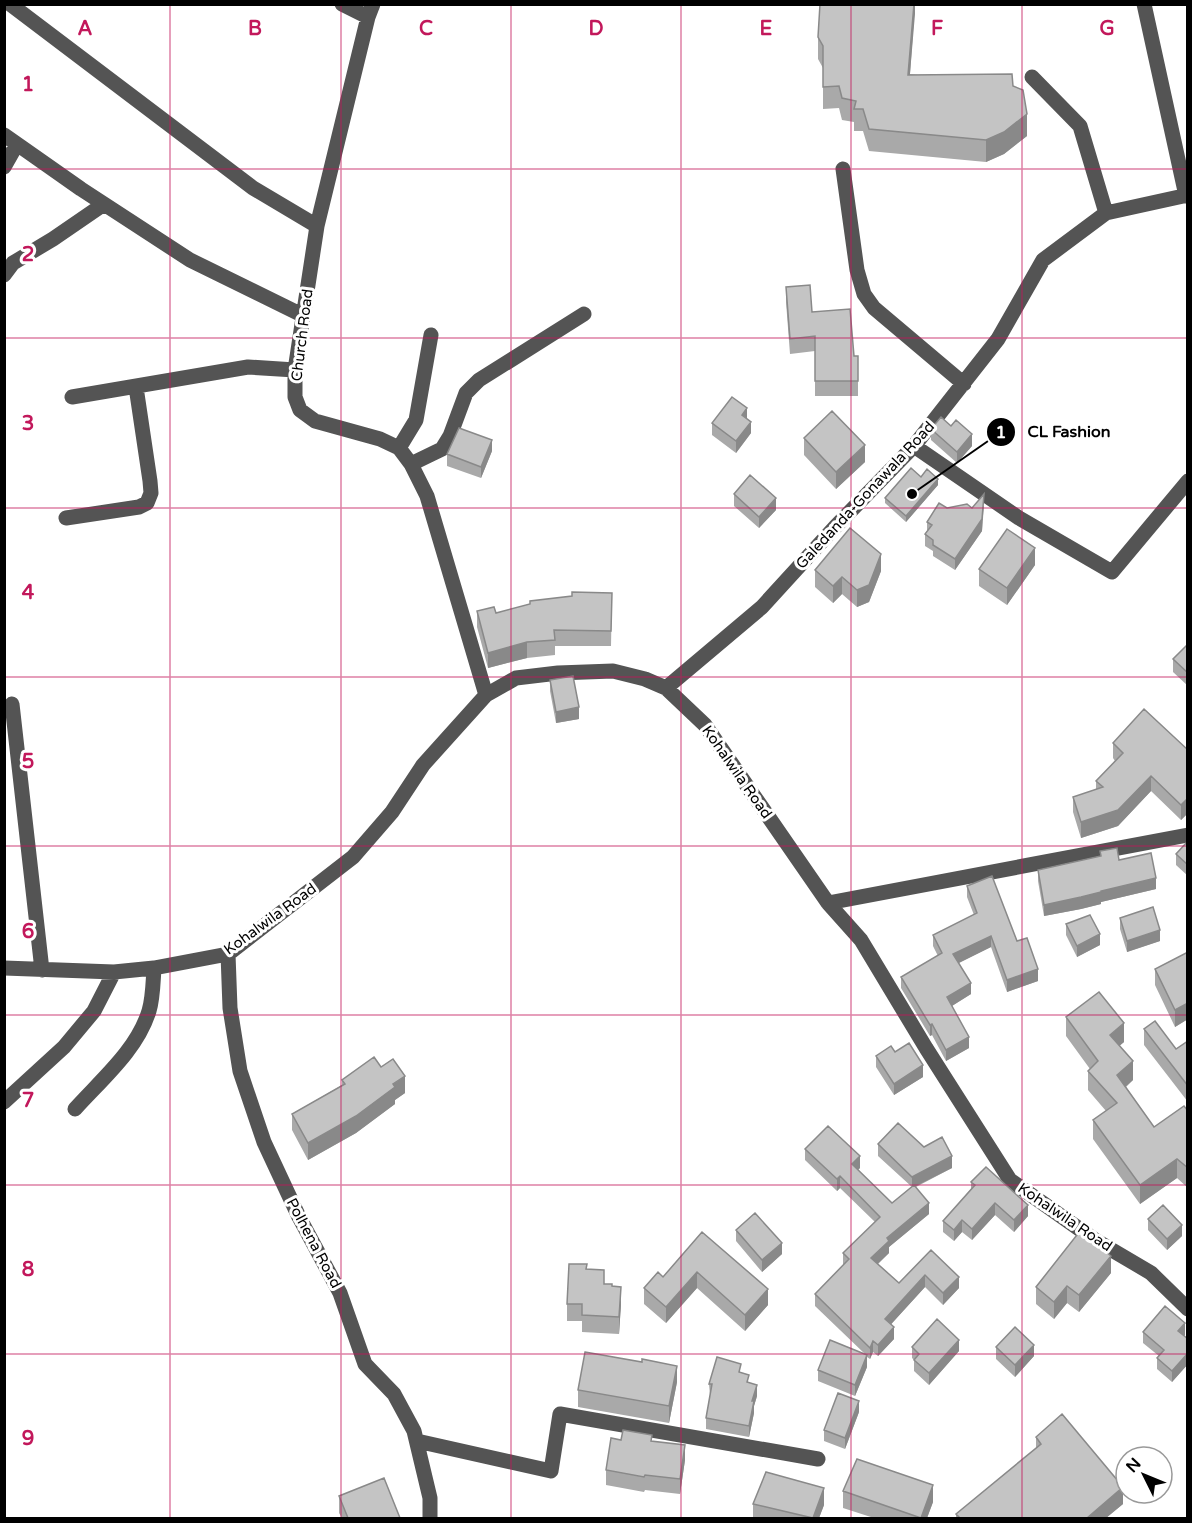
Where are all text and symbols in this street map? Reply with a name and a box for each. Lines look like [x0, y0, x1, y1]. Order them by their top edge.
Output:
text: A [78, 17, 93, 41]
text: B [248, 17, 262, 41]
text: C [419, 17, 433, 41]
text: D [588, 17, 604, 41]
text: E [760, 17, 773, 41]
text: F [931, 17, 943, 41]
text: G [1099, 17, 1115, 41]
text: 1 [22, 73, 34, 97]
text: 2 [22, 243, 34, 267]
street label: Church Road [287, 288, 317, 382]
text: 3 [22, 412, 34, 436]
callout: CL Fashion [986, 415, 1123, 449]
street label: Galedanda-Gonawala Road [792, 418, 938, 572]
text: 1 [995, 421, 1007, 443]
text: CL Fashion [1028, 422, 1110, 442]
text: 4 [22, 581, 35, 605]
street label: Kohalwila Road [698, 722, 776, 822]
text: 5 [22, 750, 34, 774]
street label: Kohalwila Road [220, 879, 320, 959]
text: 6 [22, 920, 34, 944]
text: 7 [22, 1089, 34, 1113]
street label: Kohalwila Road [1014, 1179, 1116, 1255]
street label: Polhena Road [283, 1195, 345, 1291]
text: 8 [22, 1258, 34, 1282]
text: 9 [22, 1427, 34, 1451]
north arrow [1114, 1445, 1174, 1505]
text: N [1122, 1454, 1145, 1477]

